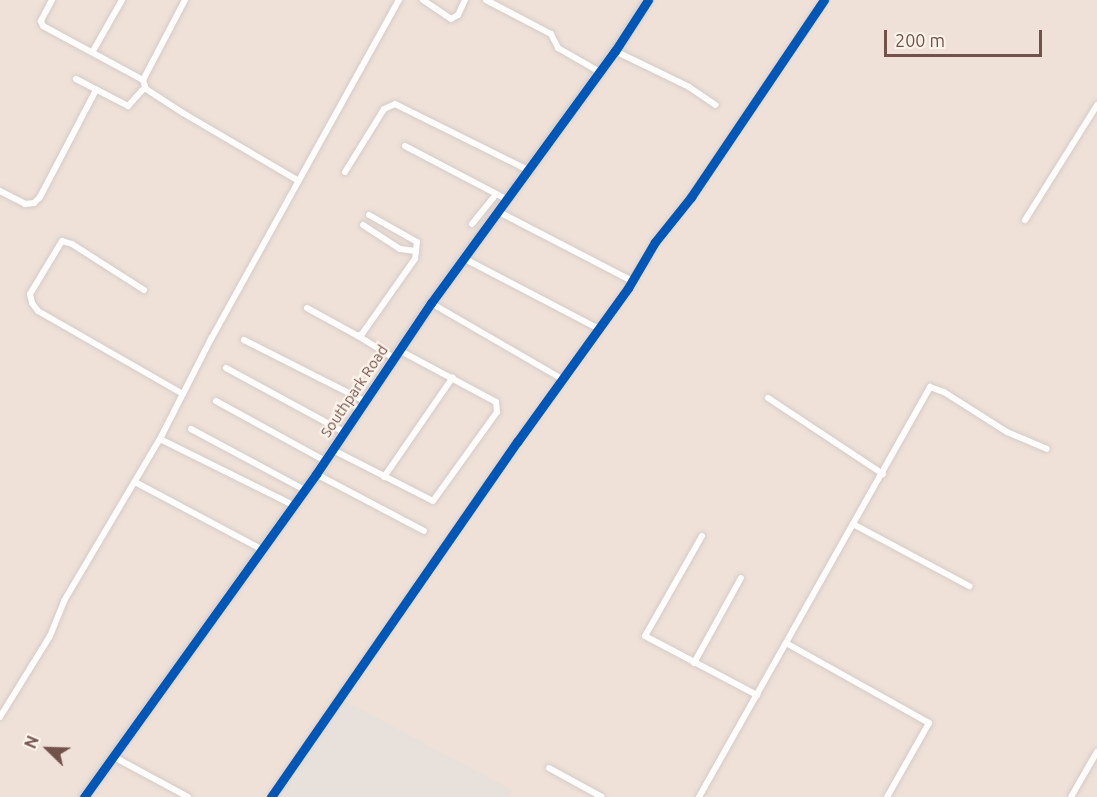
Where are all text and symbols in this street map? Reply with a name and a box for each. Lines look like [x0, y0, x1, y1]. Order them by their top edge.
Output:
scale bar [887, 18, 1044, 56]
text: 200 m [895, 30, 945, 50]
street label: Southpark Road [317, 341, 391, 441]
north arrow [18, 719, 78, 779]
text: N [21, 733, 42, 751]

